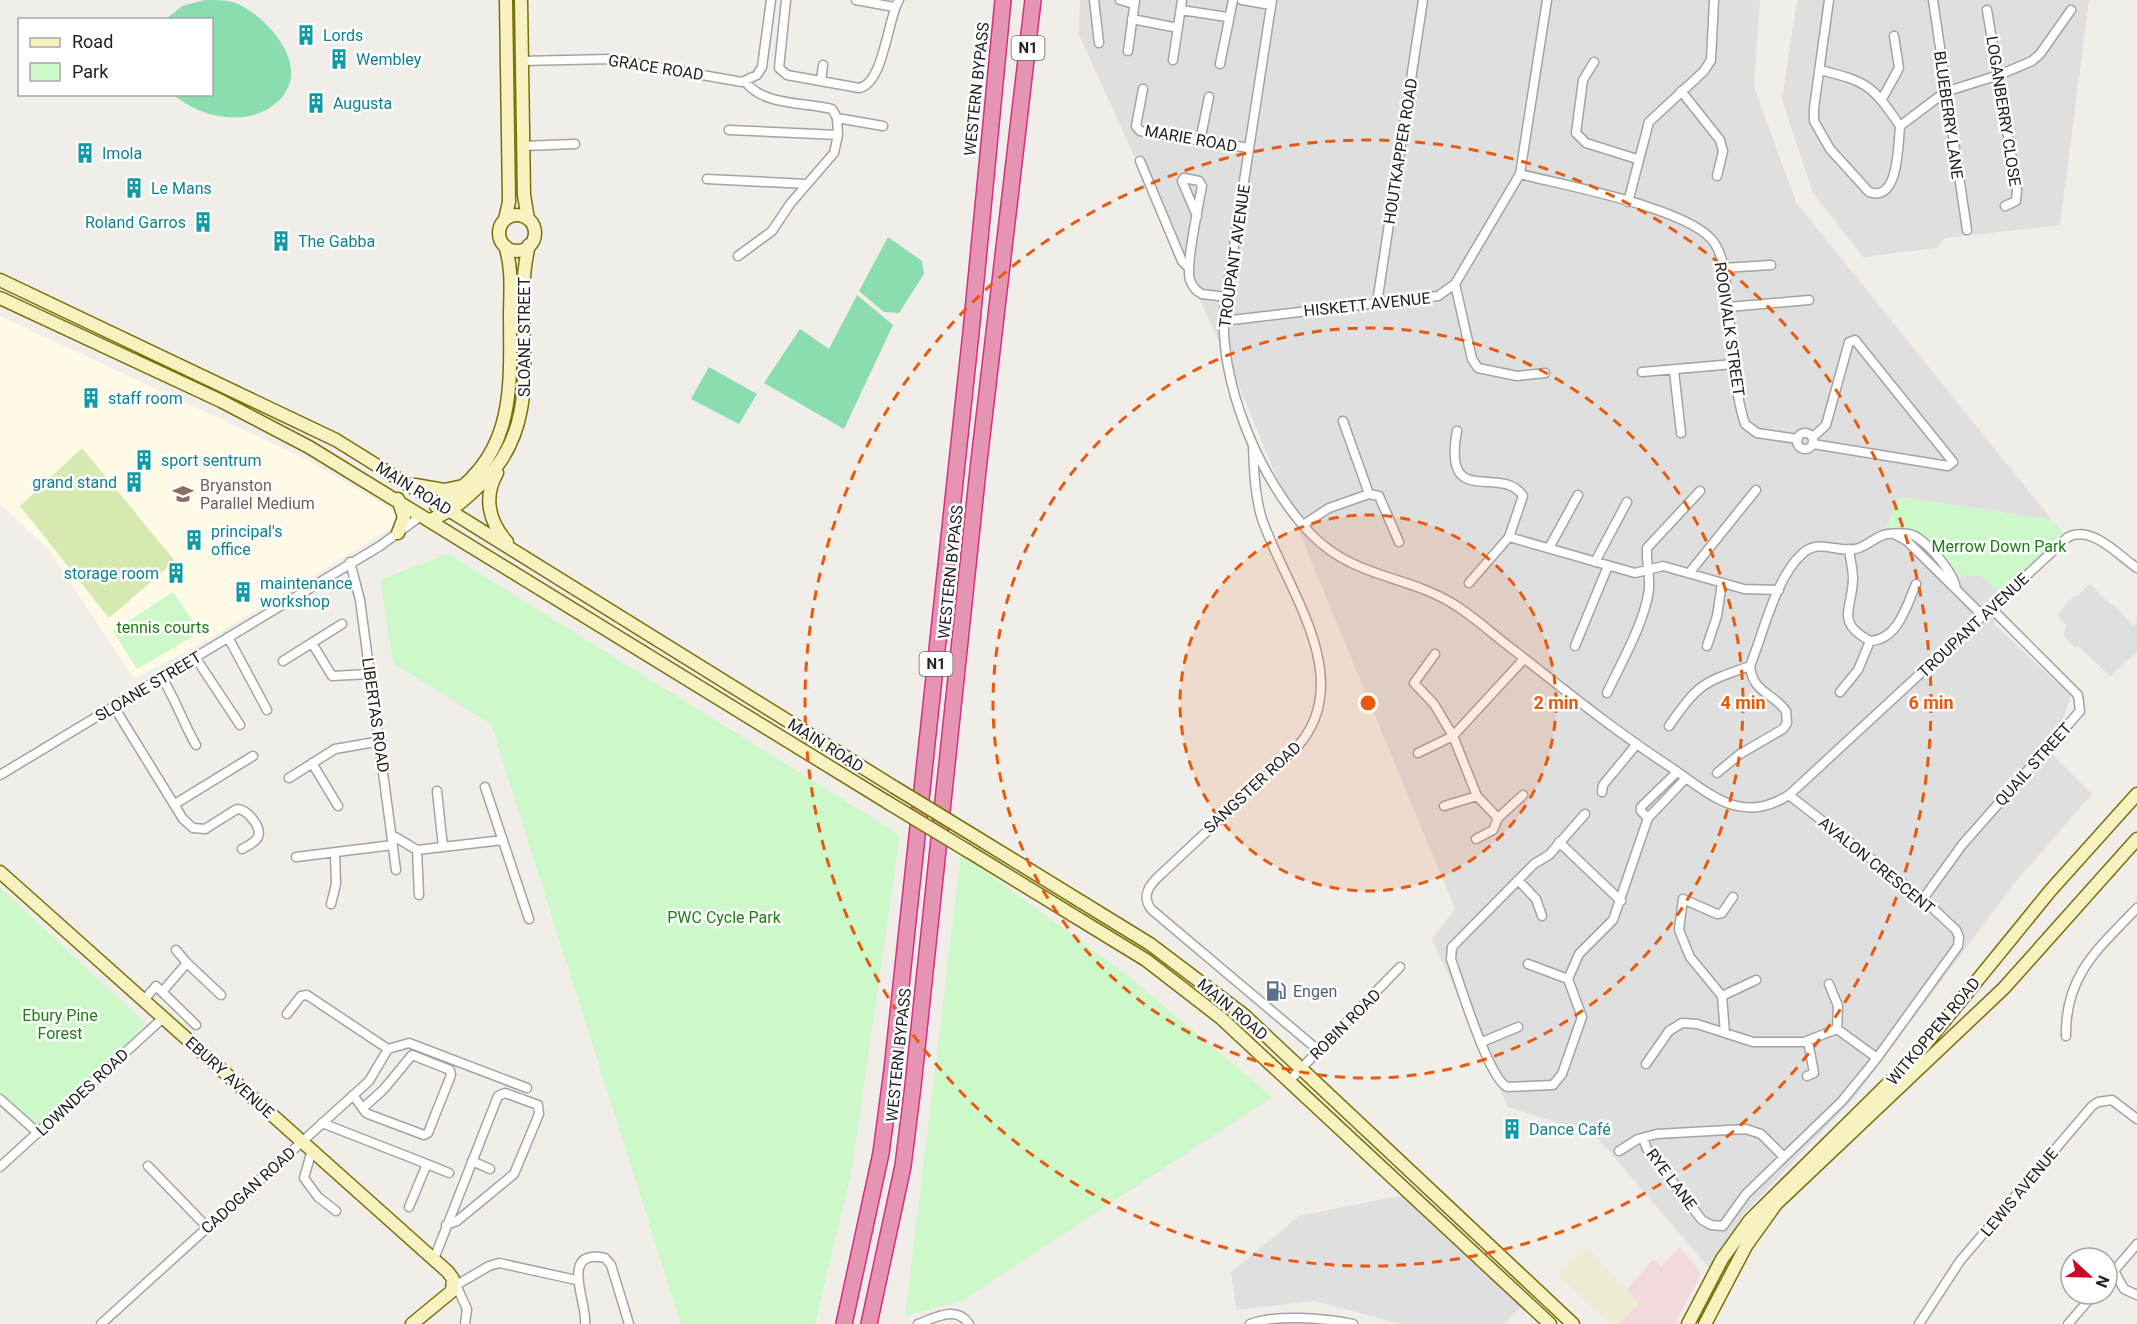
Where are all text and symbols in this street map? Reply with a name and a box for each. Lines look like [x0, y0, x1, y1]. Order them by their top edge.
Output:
legend [18, 18, 213, 96]
street label: WESTERN BYPASS [960, 21, 993, 157]
building icon: Lords [294, 23, 318, 47]
place label: Lords [323, 26, 363, 45]
text: Road [72, 31, 113, 52]
street label: LOGANBERRY CLOSE [1982, 35, 2025, 188]
road number: N1 [1012, 36, 1044, 60]
building icon: Wembley [327, 47, 351, 71]
place label: Wembley [356, 50, 422, 69]
street label: BLUEBERRY LANE [1930, 50, 1967, 180]
street label: GRACE ROAD [607, 51, 705, 84]
text: Park [72, 61, 109, 82]
street label: HOUTKAPPER ROAD [1380, 77, 1421, 225]
building icon: Augusta [304, 91, 328, 115]
place label: Augusta [333, 94, 392, 113]
street label: MARIE ROAD [1143, 121, 1239, 156]
building icon: Imola [73, 141, 97, 165]
place label: Imola [102, 144, 142, 163]
building icon: Le Mans [122, 176, 146, 200]
place label: Le Mans [151, 179, 212, 198]
street label: TROUPANT AVENUE [1215, 183, 1254, 329]
building icon: Roland Garros [191, 210, 215, 234]
place label: Roland Garros [85, 213, 186, 232]
building icon: The Gabba [269, 229, 293, 253]
place label: The Gabba [298, 232, 375, 251]
street label: ROOIVALK STREET [1711, 261, 1748, 398]
street label: SLOANE STREET [515, 276, 534, 397]
street label: HISKETT AVENUE [1303, 288, 1431, 321]
building icon: staff room [79, 386, 103, 410]
place label: staff room [108, 389, 183, 408]
building icon: sport sentrum [132, 448, 156, 472]
place label: sport sentrum [161, 451, 261, 470]
street label: MAIN ROAD [372, 458, 455, 519]
building icon: grand stand [122, 470, 146, 494]
place label: grand stand [32, 473, 117, 492]
place label: Bryanston Parallel Medium [200, 476, 315, 513]
school or university icon: Bryanston Parallel Medium [171, 482, 195, 506]
street label: WESTERN BYPASS [934, 504, 967, 640]
place label: principal's office [211, 522, 282, 559]
building icon: principal's office [182, 528, 206, 552]
park label: Merrow Down Park [1932, 537, 2067, 556]
building icon: storage room [164, 561, 188, 585]
place label: storage room [64, 564, 159, 583]
street label: TROUPANT AVENUE [1914, 569, 2033, 682]
place label: maintenance workshop [260, 574, 352, 611]
building icon: maintenance workshop [231, 580, 255, 604]
park label: tennis courts [116, 618, 210, 637]
street label: SLOANE STREET [92, 647, 205, 726]
road number: N1 [920, 652, 952, 676]
street label: LIBERTAS ROAD [358, 656, 393, 774]
text: 2 min [1533, 692, 1579, 713]
text: 4 min [1720, 692, 1766, 713]
text: 6 min [1908, 692, 1954, 713]
centre of rings [1358, 693, 1378, 713]
street label: MAIN ROAD [784, 715, 867, 776]
street label: QUAIL STREET [1991, 718, 2076, 810]
street label: SANGSTER ROAD [1200, 737, 1305, 837]
street label: AVALON CRESCENT [1815, 813, 1939, 918]
park label: PWC Cycle Park [667, 908, 782, 927]
street label: MAIN ROAD [1194, 974, 1272, 1044]
street label: WITKOPPEN ROAD [1883, 974, 1984, 1089]
fuel station icon: Engen [1264, 979, 1288, 1003]
place label: Engen [1293, 982, 1337, 1001]
street label: ROBIN ROAD [1306, 985, 1385, 1064]
street label: WESTERN BYPASS [882, 987, 915, 1123]
park label: Ebury Pine Forest [22, 1006, 98, 1043]
street label: EBURY AVENUE [182, 1033, 278, 1122]
street label: LOWNDES ROAD [32, 1045, 132, 1140]
building icon: Dance Café [1500, 1117, 1524, 1141]
place label: Dance Café [1529, 1120, 1611, 1139]
street label: CADOGAN ROAD [197, 1143, 300, 1238]
street label: LEWIS AVENUE [1977, 1144, 2062, 1240]
street label: RYE LANE [1642, 1145, 1701, 1214]
north arrow [2059, 1246, 2119, 1306]
text: N [2092, 1273, 2113, 1290]

